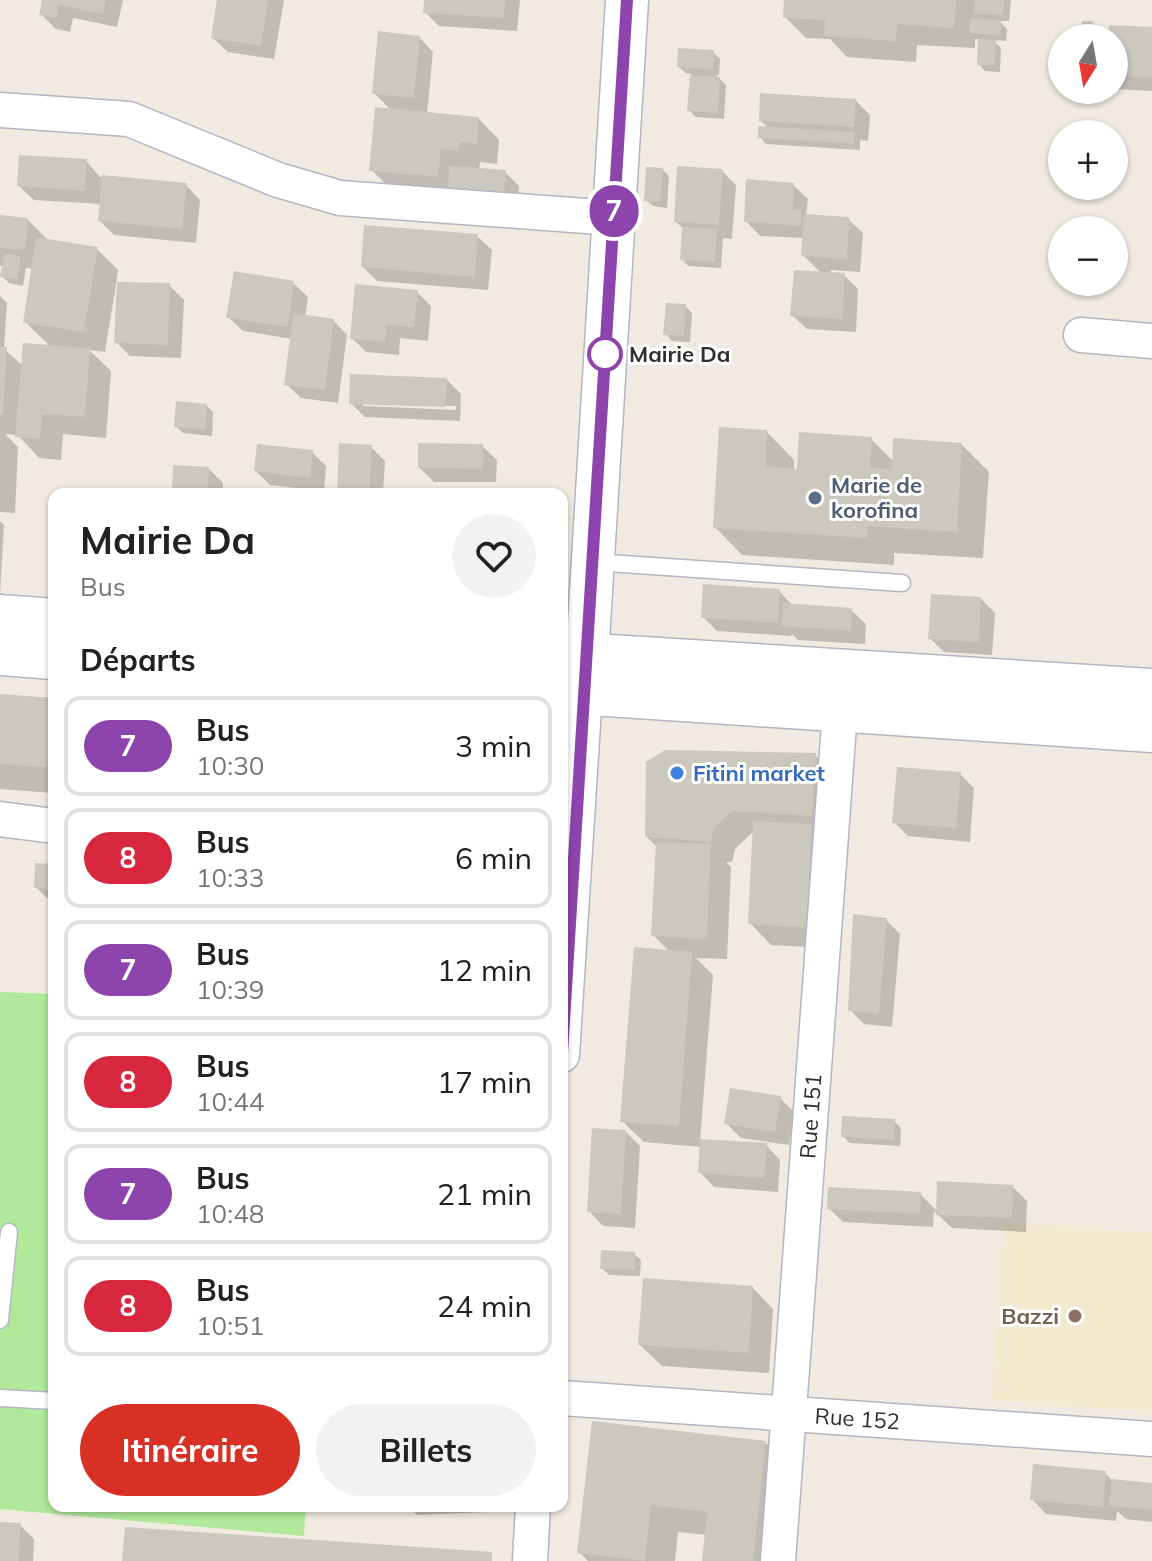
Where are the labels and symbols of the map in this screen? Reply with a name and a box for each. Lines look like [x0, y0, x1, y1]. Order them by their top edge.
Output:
north arrow [1048, 24, 1128, 104]
line badge: 7 [588, 185, 640, 237]
marker: Mairie Da [588, 337, 622, 371]
place label: Mairie Da [629, 340, 730, 368]
place label: Marie de korofina [831, 471, 922, 524]
marker: Marie de korofina [806, 489, 824, 507]
place label: Fitini market [693, 759, 825, 787]
marker: Fitini market [668, 764, 686, 782]
street label: Rue 151 [793, 1073, 828, 1160]
place label: Bazzi [1001, 1302, 1059, 1330]
marker: Bazzi [1066, 1307, 1084, 1325]
street label: Rue 152 [814, 1402, 901, 1435]

